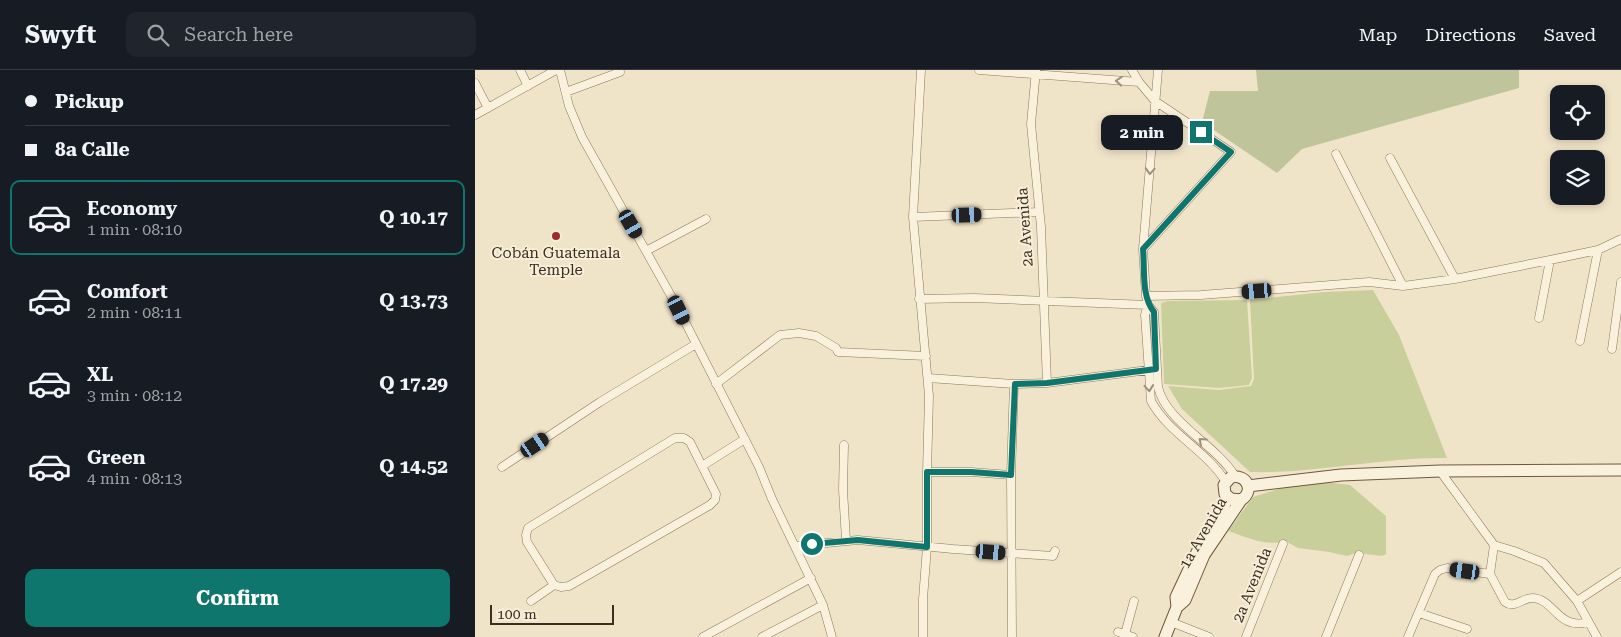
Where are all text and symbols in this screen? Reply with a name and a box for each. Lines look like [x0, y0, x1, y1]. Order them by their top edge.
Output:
search box [126, 12, 476, 57]
text: Swyft [25, 21, 96, 49]
icon: search [144, 21, 172, 49]
text: Search here [184, 23, 293, 46]
text: Map [1359, 24, 1397, 45]
text: Directions [1425, 24, 1516, 45]
text: Saved [1544, 24, 1596, 45]
one-way arrow [1114, 75, 1122, 86]
map controls [1550, 85, 1605, 205]
button: locate [1550, 85, 1605, 140]
text: Pickup [55, 90, 124, 113]
callout: 2 min [1101, 114, 1183, 150]
route end [1190, 121, 1212, 143]
text: 2 min [1120, 123, 1164, 142]
text: 8a Calle [55, 138, 130, 161]
button: layers [1550, 150, 1605, 205]
one-way arrow [1145, 167, 1156, 175]
street label: 2a Avenida [1013, 187, 1037, 267]
icon: car [27, 195, 72, 240]
text: Economy [87, 197, 177, 220]
text: Q 10.17 [379, 206, 448, 229]
car [617, 207, 644, 241]
car [951, 207, 982, 223]
text: 1 min · 08:10 [87, 220, 182, 239]
marker: Cobán Guatemala Temple [550, 230, 562, 242]
place label: Cobán Guatemala Temple [492, 244, 620, 279]
icon: car [27, 278, 72, 323]
text: Comfort [87, 280, 168, 303]
car [1241, 282, 1272, 300]
text: Q 13.73 [379, 289, 448, 312]
car [665, 293, 692, 327]
text: 2 min · 08:11 [87, 303, 182, 322]
icon: car [27, 361, 72, 406]
text: XL [87, 363, 113, 386]
text: Q 17.29 [379, 372, 448, 395]
one-way arrow [1144, 385, 1155, 393]
text: 3 min · 08:12 [87, 386, 182, 405]
car [518, 430, 551, 460]
one-way arrow [1199, 438, 1208, 447]
icon: car [27, 444, 72, 489]
text: Green [87, 446, 145, 469]
text: Q 14.52 [379, 455, 448, 478]
text: 4 min · 08:13 [87, 469, 182, 488]
street label: 1a Avenida [1175, 494, 1231, 572]
route start [801, 533, 823, 555]
car [975, 543, 1006, 561]
street label: 2a Avenida [1229, 545, 1275, 625]
car [1449, 561, 1480, 581]
button: Confirm [25, 569, 450, 627]
scale bar [490, 602, 614, 625]
text: 100 m [497, 606, 537, 622]

